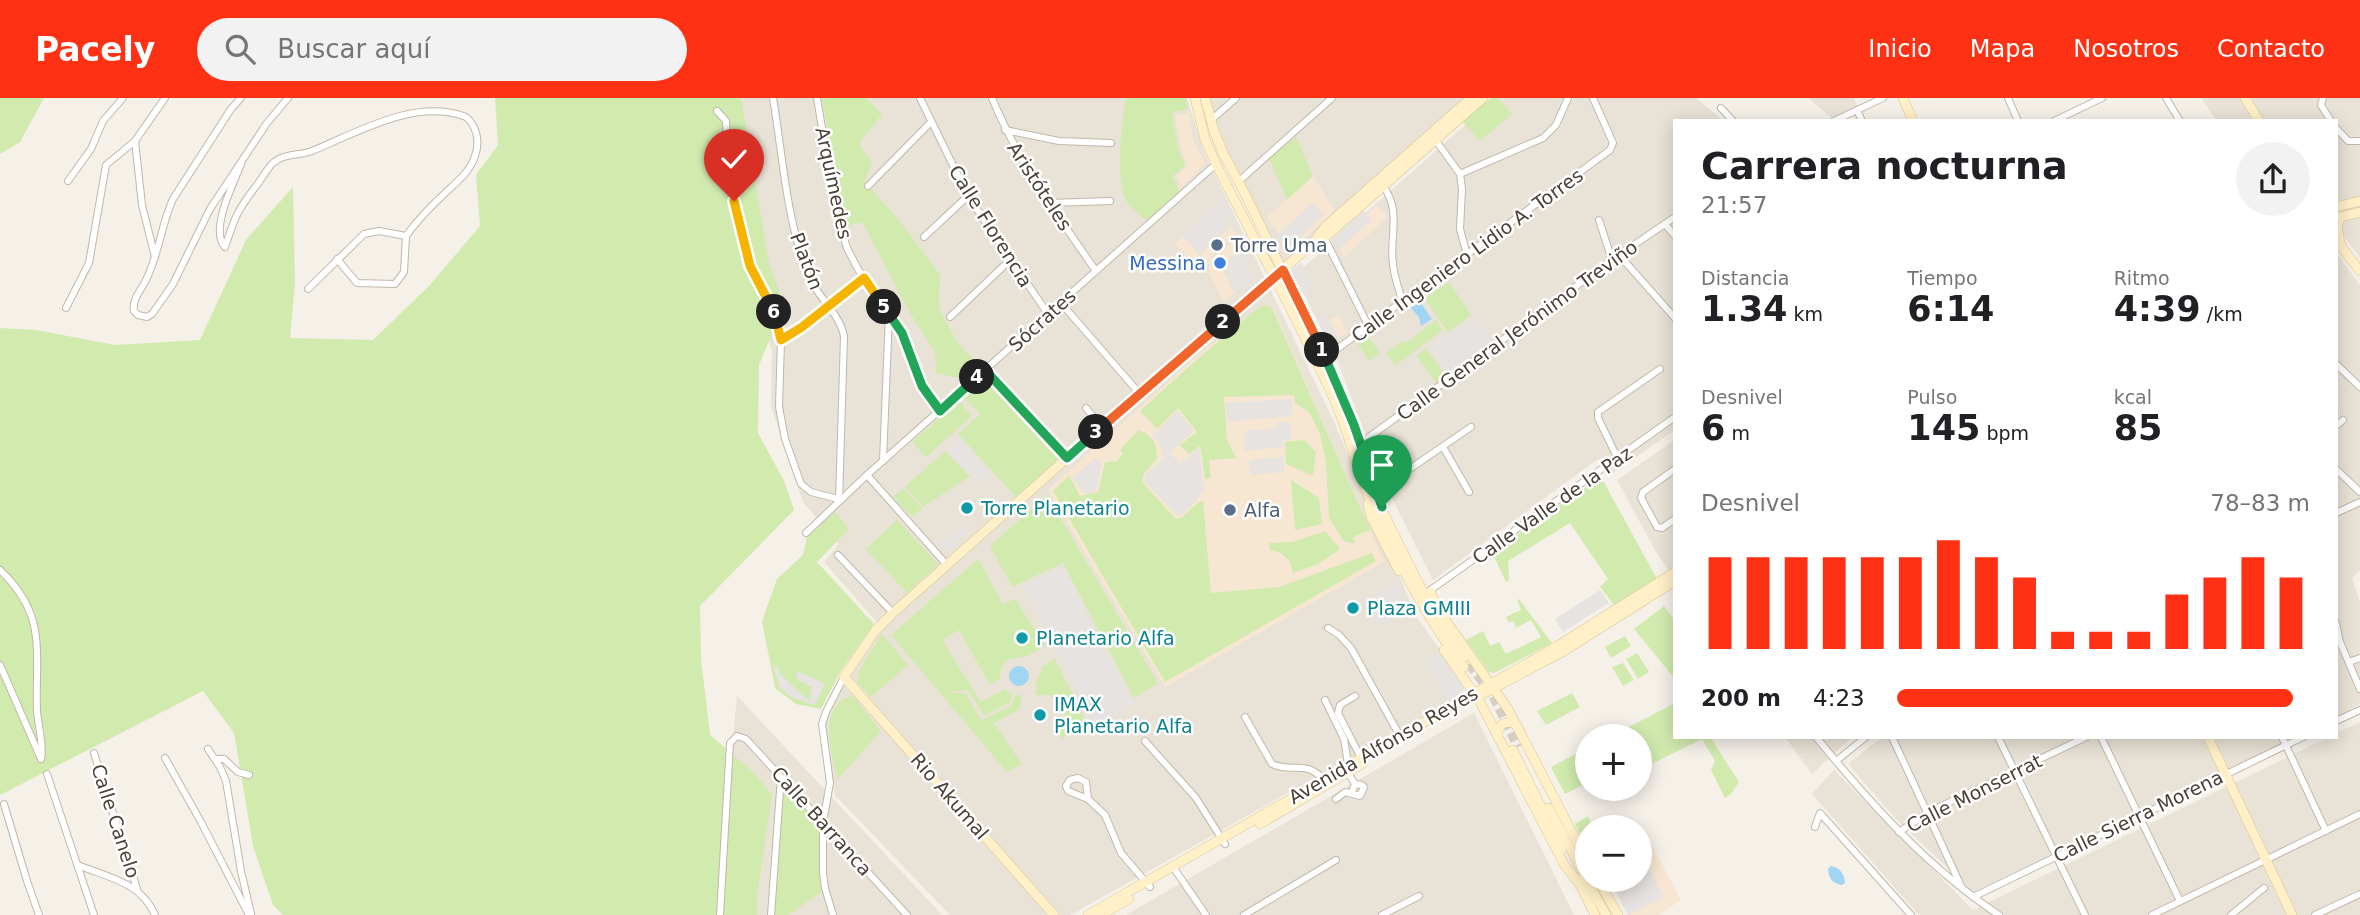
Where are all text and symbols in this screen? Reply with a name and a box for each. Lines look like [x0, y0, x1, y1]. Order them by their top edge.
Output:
search box [197, 18, 687, 81]
text: Pacely [35, 30, 155, 69]
icon: search [221, 30, 259, 68]
text: Buscar aquí [277, 34, 431, 64]
text: Inicio [1868, 35, 1932, 63]
text: Mapa [1970, 35, 2035, 63]
text: Nosotros [2073, 35, 2179, 63]
text: Contacto [2217, 35, 2325, 63]
street label: Arquímedes [811, 125, 857, 241]
pin [704, 129, 764, 201]
street label: Aristóteles [1003, 138, 1077, 234]
icon: check [715, 140, 753, 178]
button: share [2236, 142, 2310, 216]
text: Carrera nocturna [1701, 144, 2068, 188]
street label: Calle Florencia [945, 161, 1037, 291]
street label: Calle Ingeniero Lidio A. Torres [1347, 164, 1587, 346]
text: 21:57 [1701, 192, 1767, 218]
street label: Platón [786, 229, 828, 293]
place label: Torre Uma [1230, 234, 1328, 256]
street label: Calle General Jerónimo Treviño [1392, 235, 1642, 425]
marker: Torre Uma [1209, 237, 1225, 253]
place label: Messina [1129, 252, 1206, 274]
marker: Messina [1212, 255, 1228, 271]
text: Distancia [1701, 267, 1789, 289]
text: Tiempo [1907, 267, 1978, 289]
text: Ritmo [2114, 267, 2170, 289]
street label: Sócrates [1004, 284, 1080, 356]
text: 1.34 [1701, 289, 1787, 329]
text: 6:14 [1907, 289, 1994, 329]
text: 4:39 [2114, 289, 2201, 329]
pin: 5 [866, 290, 902, 325]
pin: 6 [756, 294, 792, 330]
text: 5 [877, 295, 890, 317]
text: 6 [767, 300, 780, 322]
text: km [1787, 303, 1823, 325]
text: /km [2201, 303, 2243, 325]
pin: 2 [1206, 304, 1240, 340]
text: 2 [1216, 310, 1229, 332]
pin: 1 [1304, 332, 1340, 368]
text: 1 [1315, 338, 1328, 360]
pin: 4 [960, 360, 995, 394]
text: 4 [970, 365, 983, 387]
text: Desnivel [1701, 386, 1783, 408]
text: Pulso [1907, 386, 1957, 408]
text: kcal [2114, 386, 2152, 408]
text: 6 [1701, 408, 1725, 448]
text: 145 [1907, 408, 1980, 448]
text: 85 [2114, 408, 2162, 448]
pin: 3 [1078, 414, 1114, 450]
text: 3 [1089, 420, 1102, 442]
text: m [1725, 422, 1750, 444]
text: bpm [1980, 422, 2029, 444]
pin [1352, 435, 1412, 507]
street label: Calle Valle de la Paz [1468, 442, 1636, 568]
icon: arrive [1363, 446, 1401, 484]
text: Desnivel [1701, 490, 1800, 516]
text: 78–83 m [2210, 490, 2310, 516]
place label: Torre Planetario [980, 497, 1130, 519]
place label: Alfa [1244, 499, 1281, 521]
marker: Torre Planetario [959, 500, 975, 516]
marker: Alfa [1222, 502, 1238, 518]
place label: Plaza GMIII [1367, 597, 1471, 619]
marker: Plaza GMIII [1345, 600, 1361, 616]
place label: Planetario Alfa [1036, 627, 1175, 649]
marker: Planetario Alfa [1014, 630, 1030, 646]
street label: Avenida Alfonso Reyes [1284, 682, 1482, 808]
text: 200 m [1701, 685, 1781, 711]
text: 4:23 [1813, 685, 1865, 711]
place label: IMAX Planetario Alfa [1054, 693, 1193, 737]
marker: IMAX Planetario Alfa [1032, 707, 1048, 723]
map controls [1575, 724, 1652, 892]
button: + [1575, 724, 1652, 801]
street label: Rio Akumal [907, 748, 993, 844]
street label: Calle Monserrat [1903, 749, 2045, 837]
street label: Calle Canelo [87, 761, 145, 881]
street label: Calle Barranca [767, 762, 877, 880]
street label: Calle Sierra Morena [2050, 765, 2226, 867]
button: − [1575, 815, 1652, 892]

